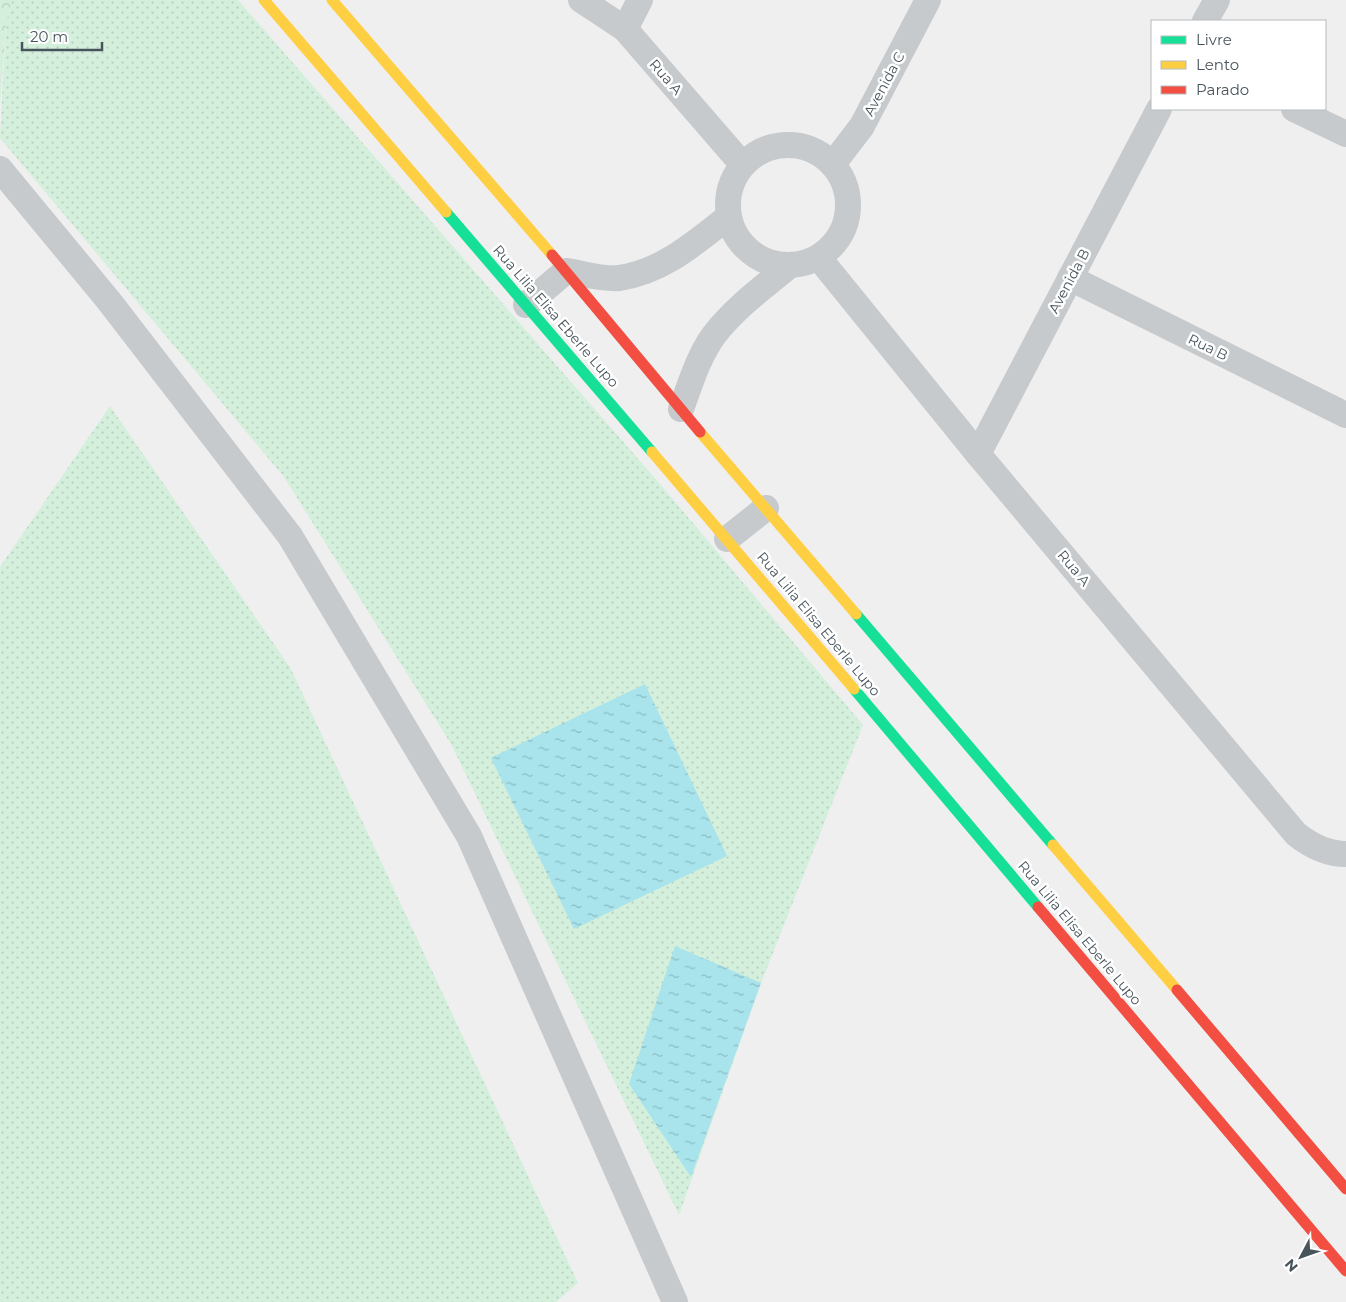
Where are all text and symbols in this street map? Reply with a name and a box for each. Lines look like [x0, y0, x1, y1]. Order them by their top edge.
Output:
scale bar [22, 20, 102, 52]
legend [1151, 20, 1326, 110]
text: 20 m [30, 27, 68, 46]
text: Livre [1196, 30, 1232, 49]
street label: Avenida C [860, 49, 908, 119]
street label: Rua A [646, 55, 687, 99]
text: Lento [1196, 55, 1239, 74]
text: Parado [1196, 80, 1249, 99]
street label: Rua Lilia Elisa Eberle Lupo [489, 241, 623, 391]
street label: Avenida B [1044, 246, 1094, 316]
street label: Rua B [1185, 330, 1231, 364]
street label: Rua A [1054, 546, 1095, 590]
street label: Rua Lilia Elisa Eberle Lupo [753, 548, 885, 700]
street label: Rua Lilia Elisa Eberle Lupo [1014, 857, 1146, 1009]
north arrow [1276, 1232, 1326, 1282]
text: N [1281, 1255, 1302, 1276]

